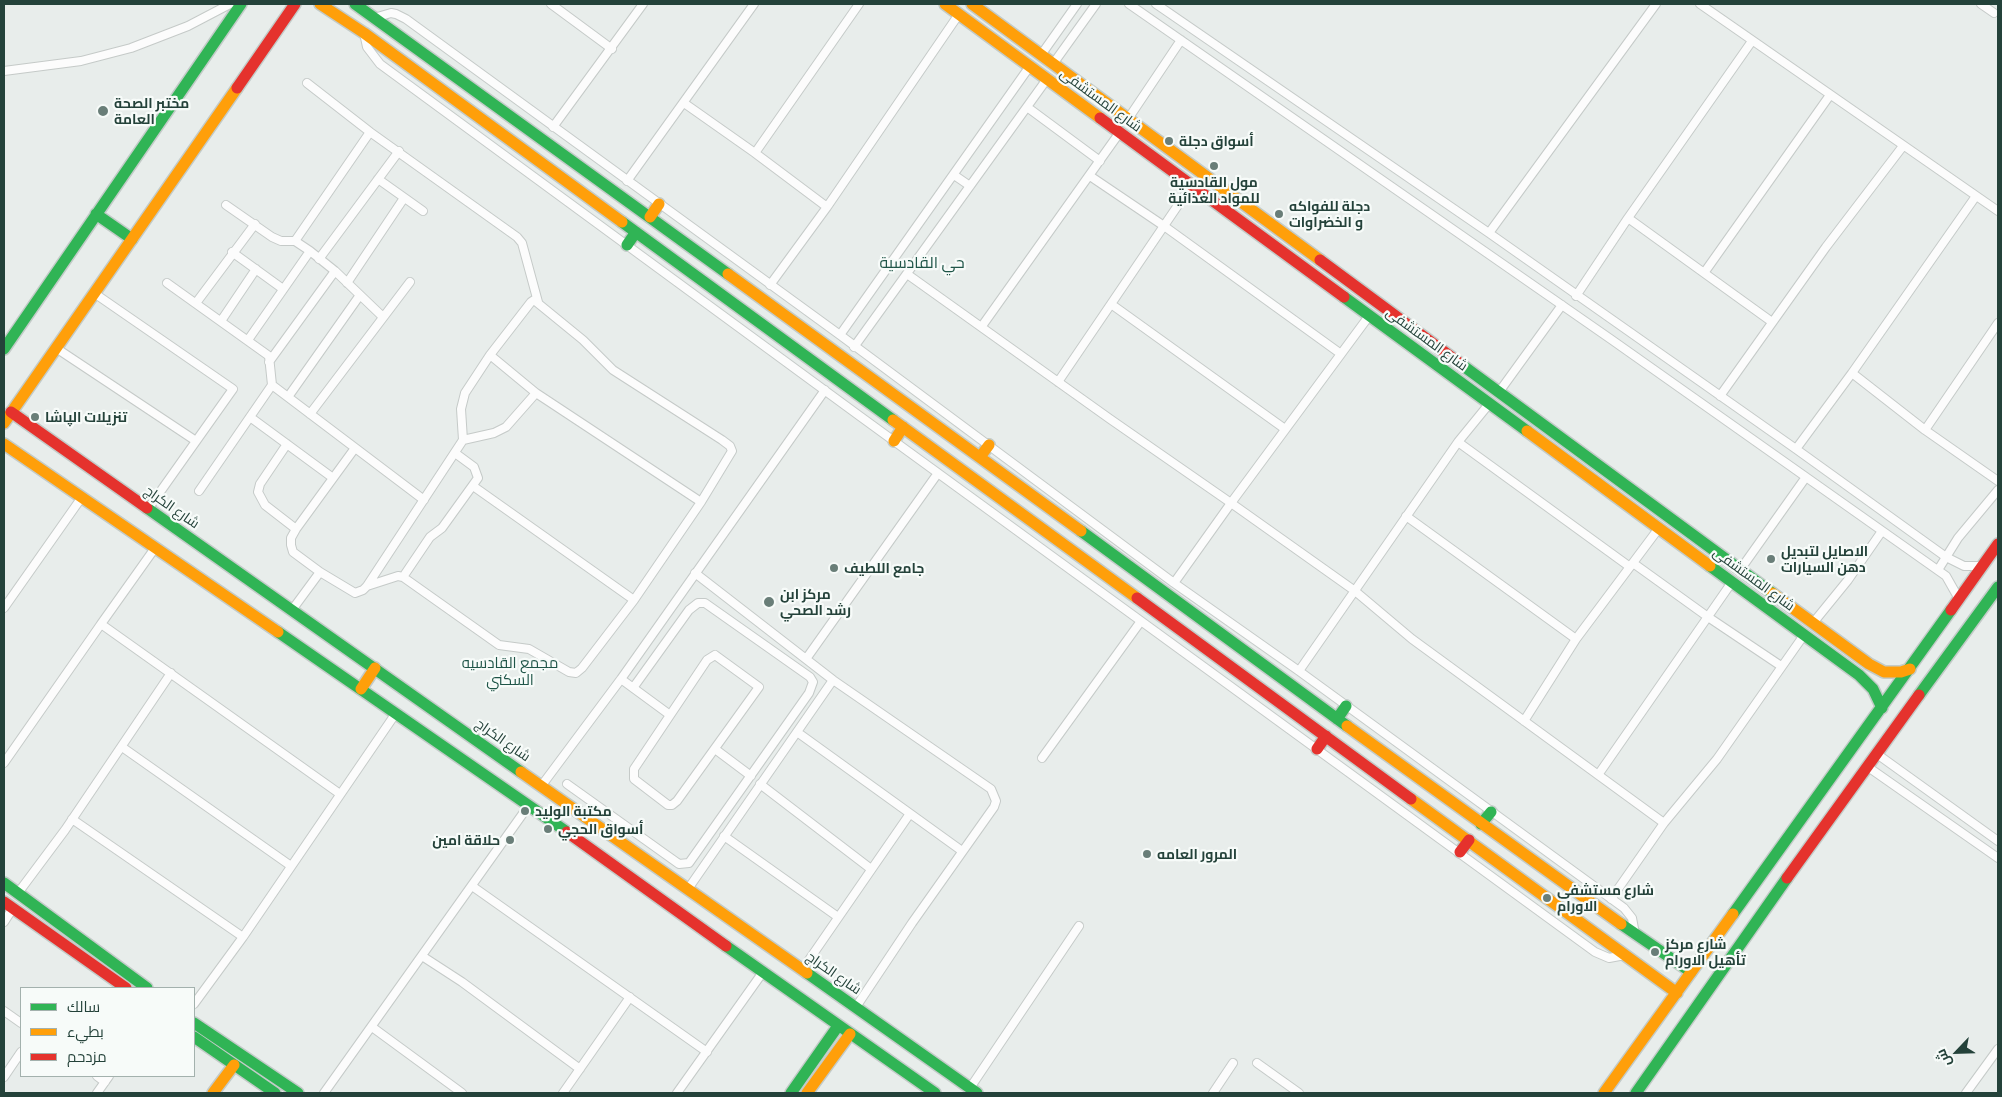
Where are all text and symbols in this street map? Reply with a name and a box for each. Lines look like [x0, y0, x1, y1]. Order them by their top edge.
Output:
street label: شارع المستشفى [1057, 65, 1145, 135]
place label: مختبر الصحة العامة [114, 95, 189, 128]
marker: مختبر الصحة العامة [96, 104, 110, 118]
place label: أسواق دجلة [1179, 133, 1254, 149]
marker: أسواق دجلة [1163, 135, 1175, 147]
marker: مول القادسية للمواد الغذائية [1208, 160, 1220, 172]
place label: مول القادسية للمواد الغذائية [1168, 174, 1260, 206]
place label: دجلة للفواكه و الخضراوات [1289, 198, 1370, 230]
marker: دجلة للفواكه و الخضراوات [1273, 208, 1285, 220]
district label: حي القادسية [879, 253, 965, 273]
street label: شارع المستشفى [1383, 304, 1471, 374]
place label: تنزيلات الپاشا [45, 409, 127, 425]
marker: تنزيلات الپاشا [29, 411, 41, 423]
street label: شارع الكراج [141, 482, 203, 532]
place label: الاصايل لتبديل دهن السيارات [1781, 543, 1868, 576]
street label: شارع المستشفى [1710, 544, 1798, 614]
marker: الاصايل لتبديل دهن السيارات [1765, 553, 1777, 565]
place label: جامع اللطیف [844, 560, 924, 576]
marker: جامع اللطیف [828, 562, 840, 574]
place label: مركز ابن رشد الصحي [780, 586, 851, 618]
marker: مركز ابن رشد الصحي [762, 595, 776, 609]
district label: مجمع القادسيه السكني [462, 654, 558, 689]
street label: شارع الكراج [472, 715, 534, 765]
place label: مكتبة الوليد [535, 803, 612, 819]
marker: مكتبة الوليد [519, 805, 531, 817]
place label: أسواق الحجي [558, 821, 643, 837]
marker: أسواق الحجي [542, 823, 554, 835]
place label: حلاقة امين [432, 832, 500, 848]
marker: حلاقة امين [504, 834, 516, 846]
place label: المرور العامه [1157, 846, 1237, 862]
marker: المرور العامه [1141, 848, 1153, 860]
place label: شارع مستشفى الاورام [1557, 882, 1654, 914]
marker: شارع مستشفى الاورام [1541, 892, 1553, 904]
place label: شارع مركز تأهيل الاورام [1665, 936, 1746, 969]
marker: شارع مركز تأهيل الاورام [1649, 946, 1661, 958]
street label: شارع الكراج [803, 948, 865, 998]
legend [20, 987, 195, 1077]
text: سالك [67, 997, 100, 1015]
text: بطيء [67, 1022, 104, 1040]
north arrow [1932, 1027, 1982, 1077]
text: مزدحم [67, 1047, 107, 1065]
text: ش [1931, 1047, 1954, 1070]

